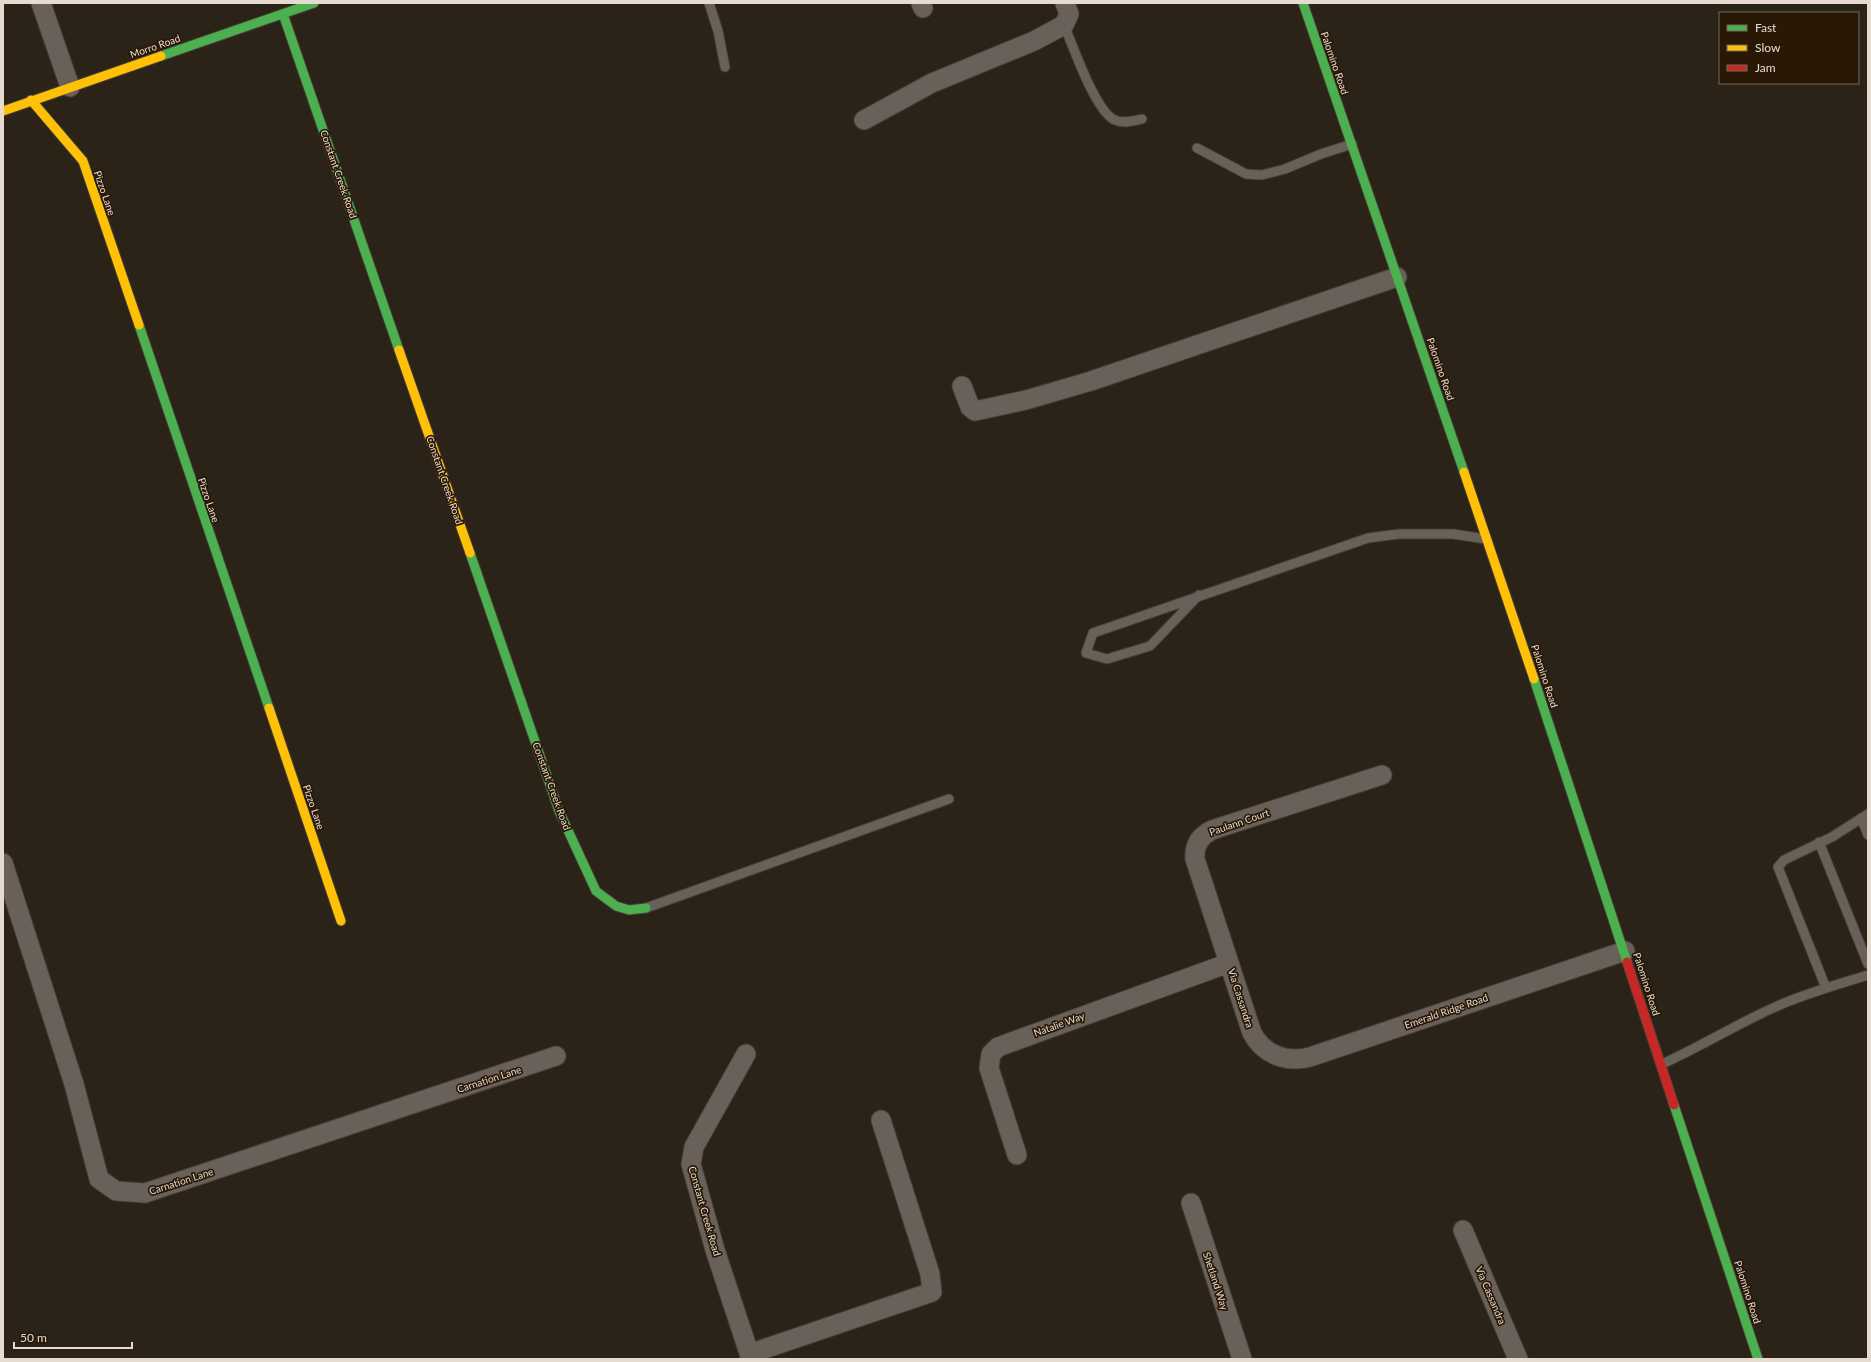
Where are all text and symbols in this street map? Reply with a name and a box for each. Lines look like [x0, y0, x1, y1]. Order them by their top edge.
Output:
legend [1719, 12, 1859, 84]
text: Fast [1755, 20, 1777, 35]
street label: Palomino Road [1319, 30, 1351, 96]
street label: Morro Road [128, 32, 182, 60]
text: Slow [1755, 40, 1781, 55]
text: Jam [1755, 60, 1776, 75]
street label: Constant Creek Road [318, 128, 360, 220]
street label: Pizzo Lane [92, 169, 118, 217]
street label: Palomino Road [1425, 336, 1457, 402]
street label: Constant Creek Road [424, 434, 466, 526]
street label: Pizzo Lane [196, 476, 222, 524]
street label: Palomino Road [1529, 643, 1561, 709]
street label: Constant Creek Road [530, 740, 574, 832]
street label: Pizzo Lane [301, 783, 327, 831]
street label: Paulann Court [1207, 806, 1271, 838]
street label: Palomino Road [1631, 951, 1663, 1017]
street label: Via Cassandra [1226, 967, 1256, 1029]
street label: Emerald Ridge Road [1403, 991, 1489, 1031]
street label: Natalie Way [1032, 1009, 1087, 1039]
street label: Carnation Lane [455, 1063, 523, 1095]
street label: Carnation Lane [147, 1165, 215, 1197]
street label: Constant Creek Road [686, 1165, 724, 1257]
street label: Shetland Way [1201, 1250, 1231, 1312]
street label: Palomino Road [1732, 1259, 1764, 1325]
street label: Via Cassandra [1473, 1264, 1509, 1326]
scale bar [14, 1324, 132, 1350]
text: 50 m [20, 1330, 47, 1345]

